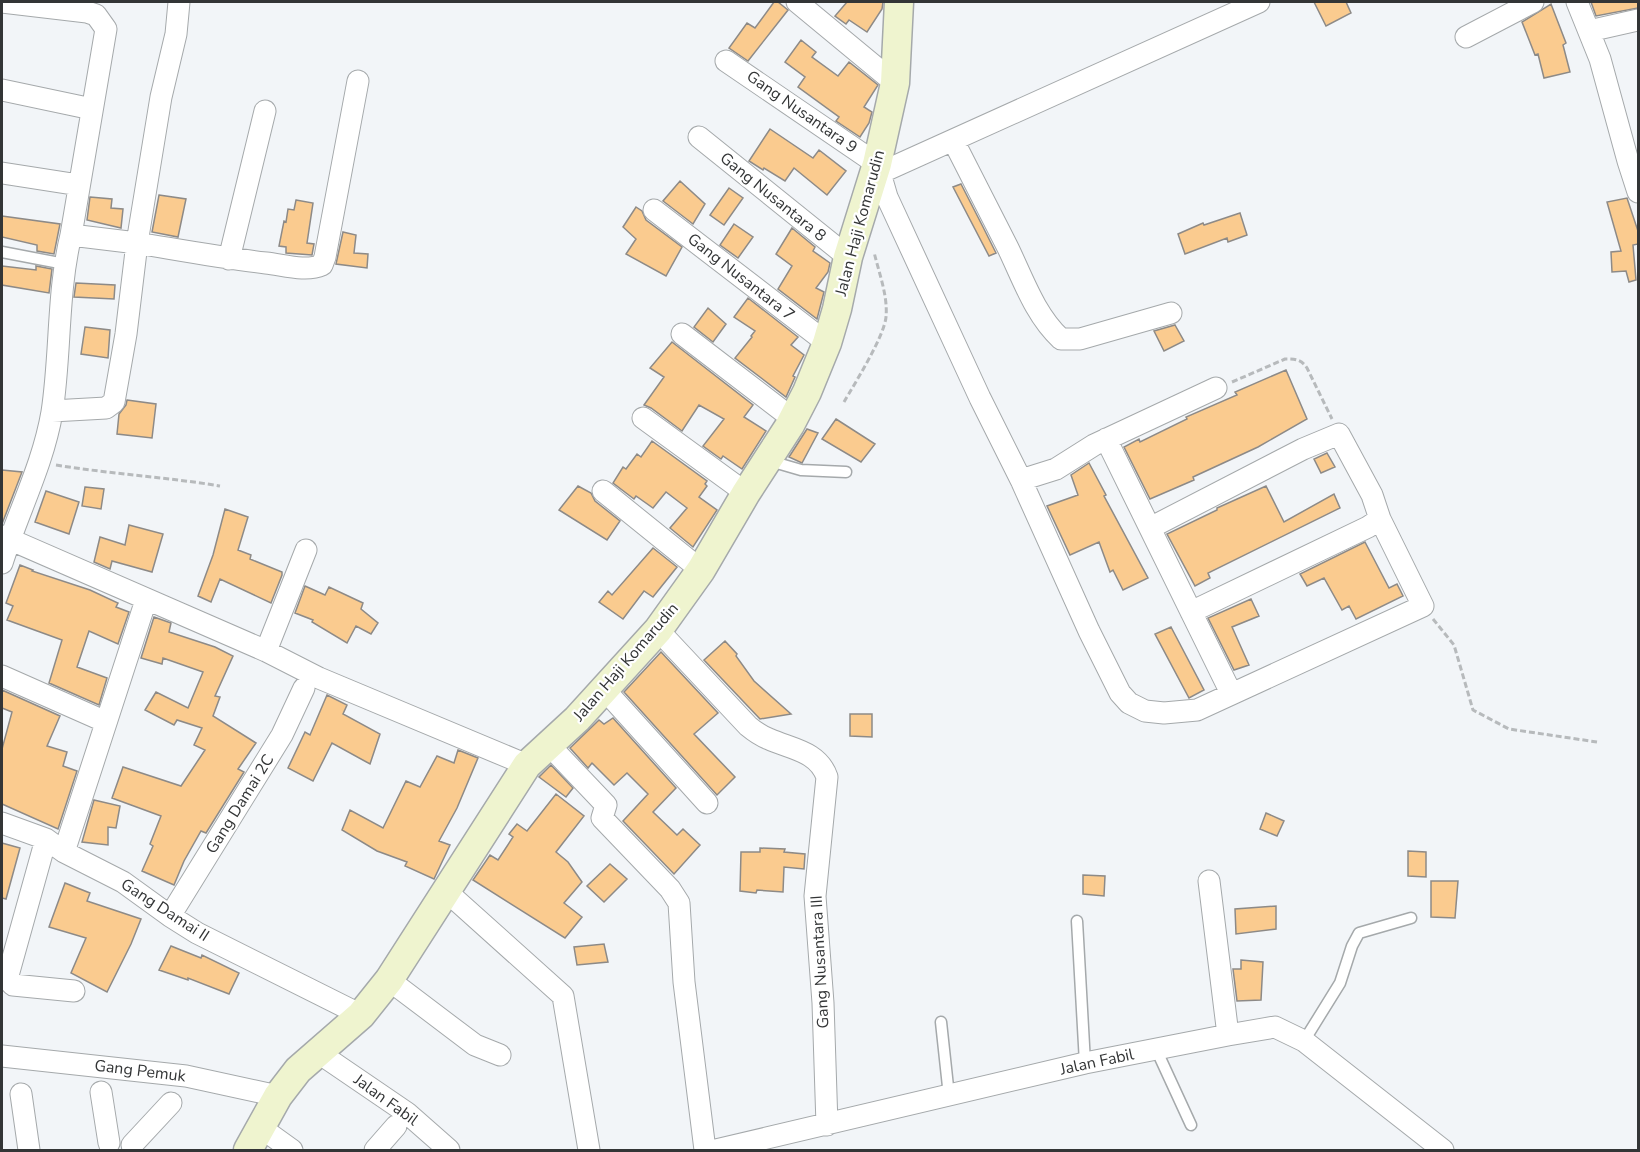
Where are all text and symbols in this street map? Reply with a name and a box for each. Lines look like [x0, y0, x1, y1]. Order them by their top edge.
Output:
street label: Gang Nusantara 9 [742, 66, 862, 158]
street label: Gang Nusantara 8 [715, 147, 831, 247]
street label: Jalan Haji Komarudin [830, 148, 890, 299]
street label: Gang Nusantara 7 [683, 228, 799, 326]
street label: Jalan Haji Komarudin [568, 598, 684, 727]
street label: Gang Damai 2C [201, 750, 279, 858]
street label: Gang Damai II [117, 873, 213, 947]
street label: Gang Nusantara III [806, 895, 834, 1029]
street label: Jalan Fabil [1057, 1043, 1136, 1081]
street label: Gang Pemuk [93, 1054, 188, 1088]
street label: Jalan Fabil [348, 1069, 423, 1131]

